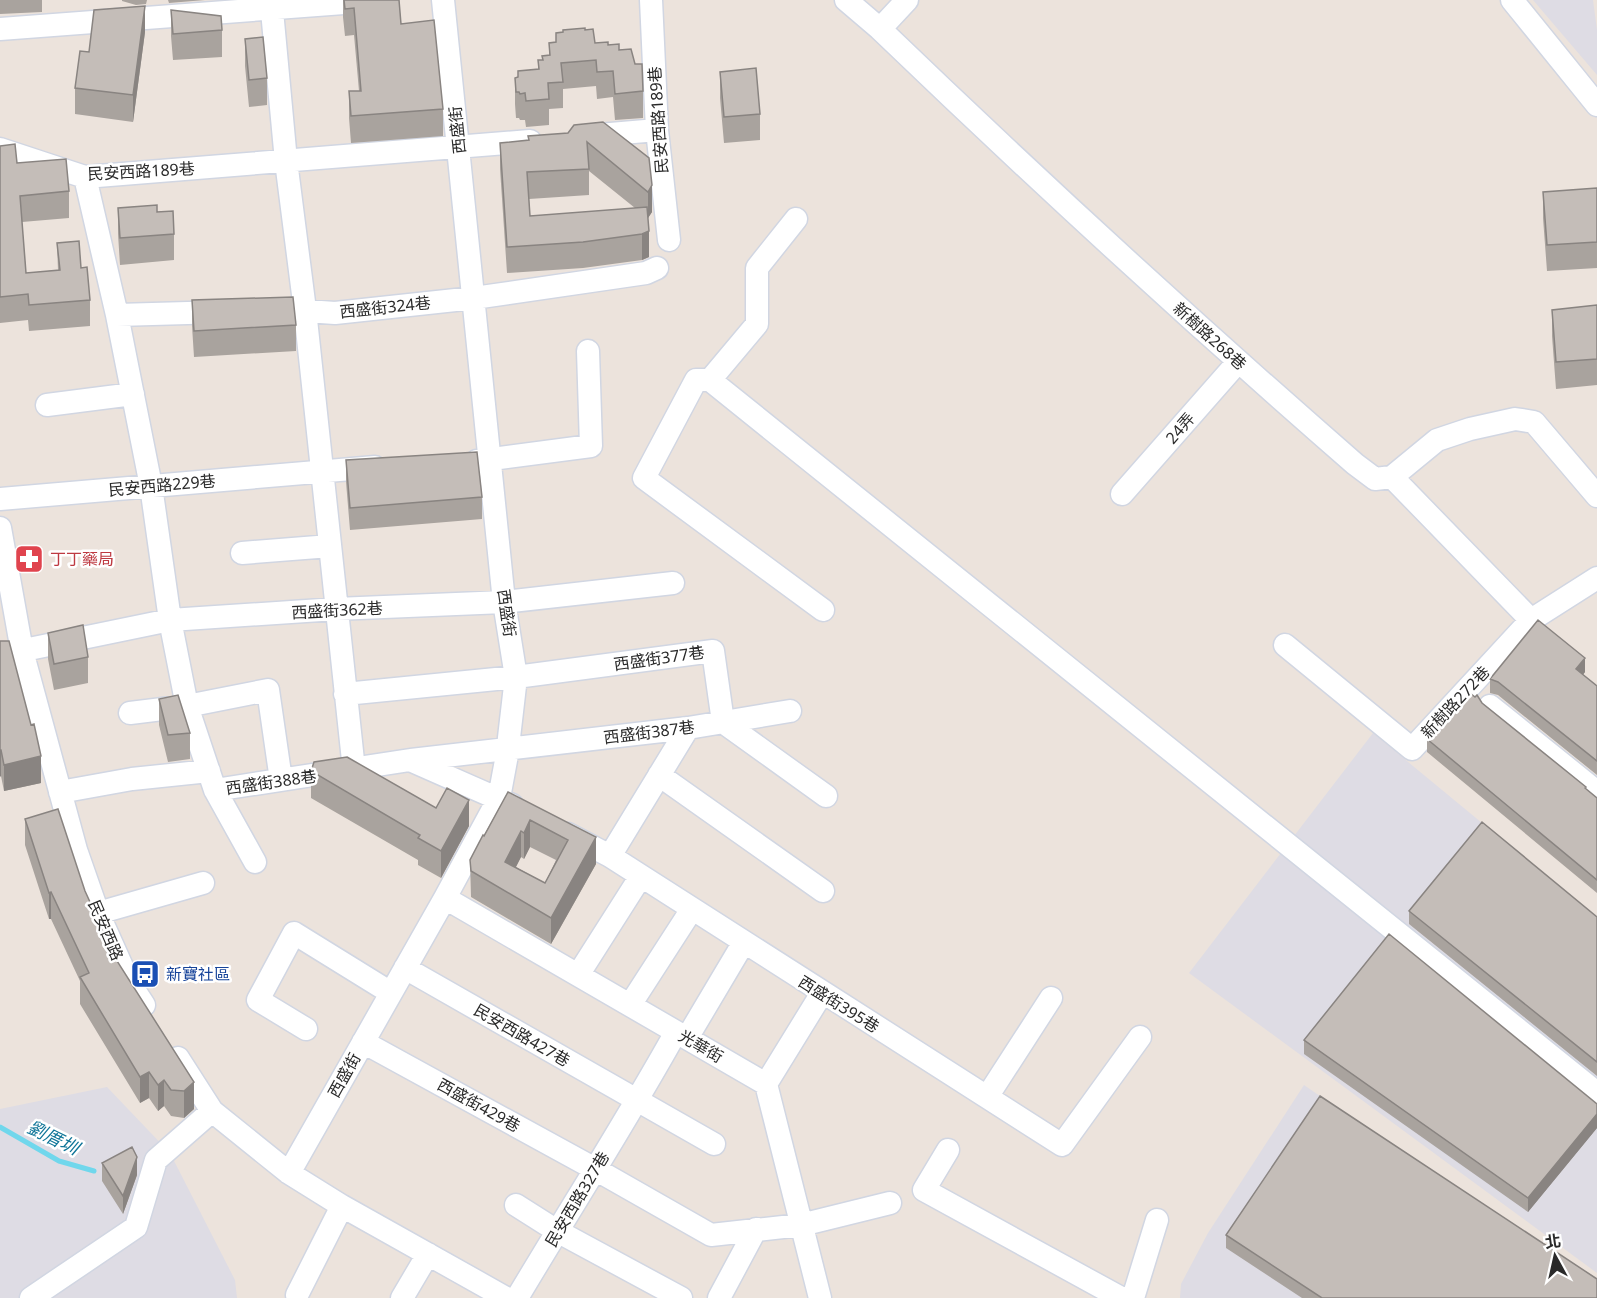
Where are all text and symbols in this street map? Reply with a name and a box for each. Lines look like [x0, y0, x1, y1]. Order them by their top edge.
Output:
street label: 民安西路189巷 [643, 66, 673, 174]
street label: 西盛街 [444, 105, 470, 155]
street label: 民安西路189巷 [87, 157, 195, 185]
street label: 西盛街324巷 [338, 291, 432, 323]
street label: 新樹路268巷 [1169, 297, 1251, 375]
street label: 24弄 [1160, 408, 1200, 448]
street label: 民安西路229巷 [108, 469, 216, 501]
pharmacy icon: 丁丁藥局 [13, 543, 45, 575]
place label: 丁丁藥局 [50, 548, 114, 570]
street label: 西盛街 [493, 588, 521, 638]
street label: 西盛街362巷 [291, 597, 383, 623]
street label: 西盛街377巷 [612, 641, 706, 675]
street label: 新樹路272巷 [1416, 661, 1494, 743]
street label: 西盛街387巷 [602, 716, 696, 748]
street label: 西盛街388巷 [224, 765, 318, 799]
street label: 民安西路 [83, 896, 129, 964]
bus stop icon: 新寶社區 [129, 958, 161, 990]
place label: 新寶社區 [166, 963, 230, 985]
street label: 西盛街395巷 [794, 970, 884, 1038]
street label: 民安西路427巷 [470, 999, 574, 1071]
street label: 光華街 [675, 1024, 727, 1068]
street label: 西盛街 [323, 1049, 365, 1101]
street label: 西盛街429巷 [434, 1073, 524, 1137]
water label: 劉厝圳 [24, 1114, 86, 1161]
street label: 民安西路327巷 [540, 1147, 614, 1251]
north arrow [1525, 1226, 1585, 1286]
text: 北 [1543, 1229, 1562, 1253]

